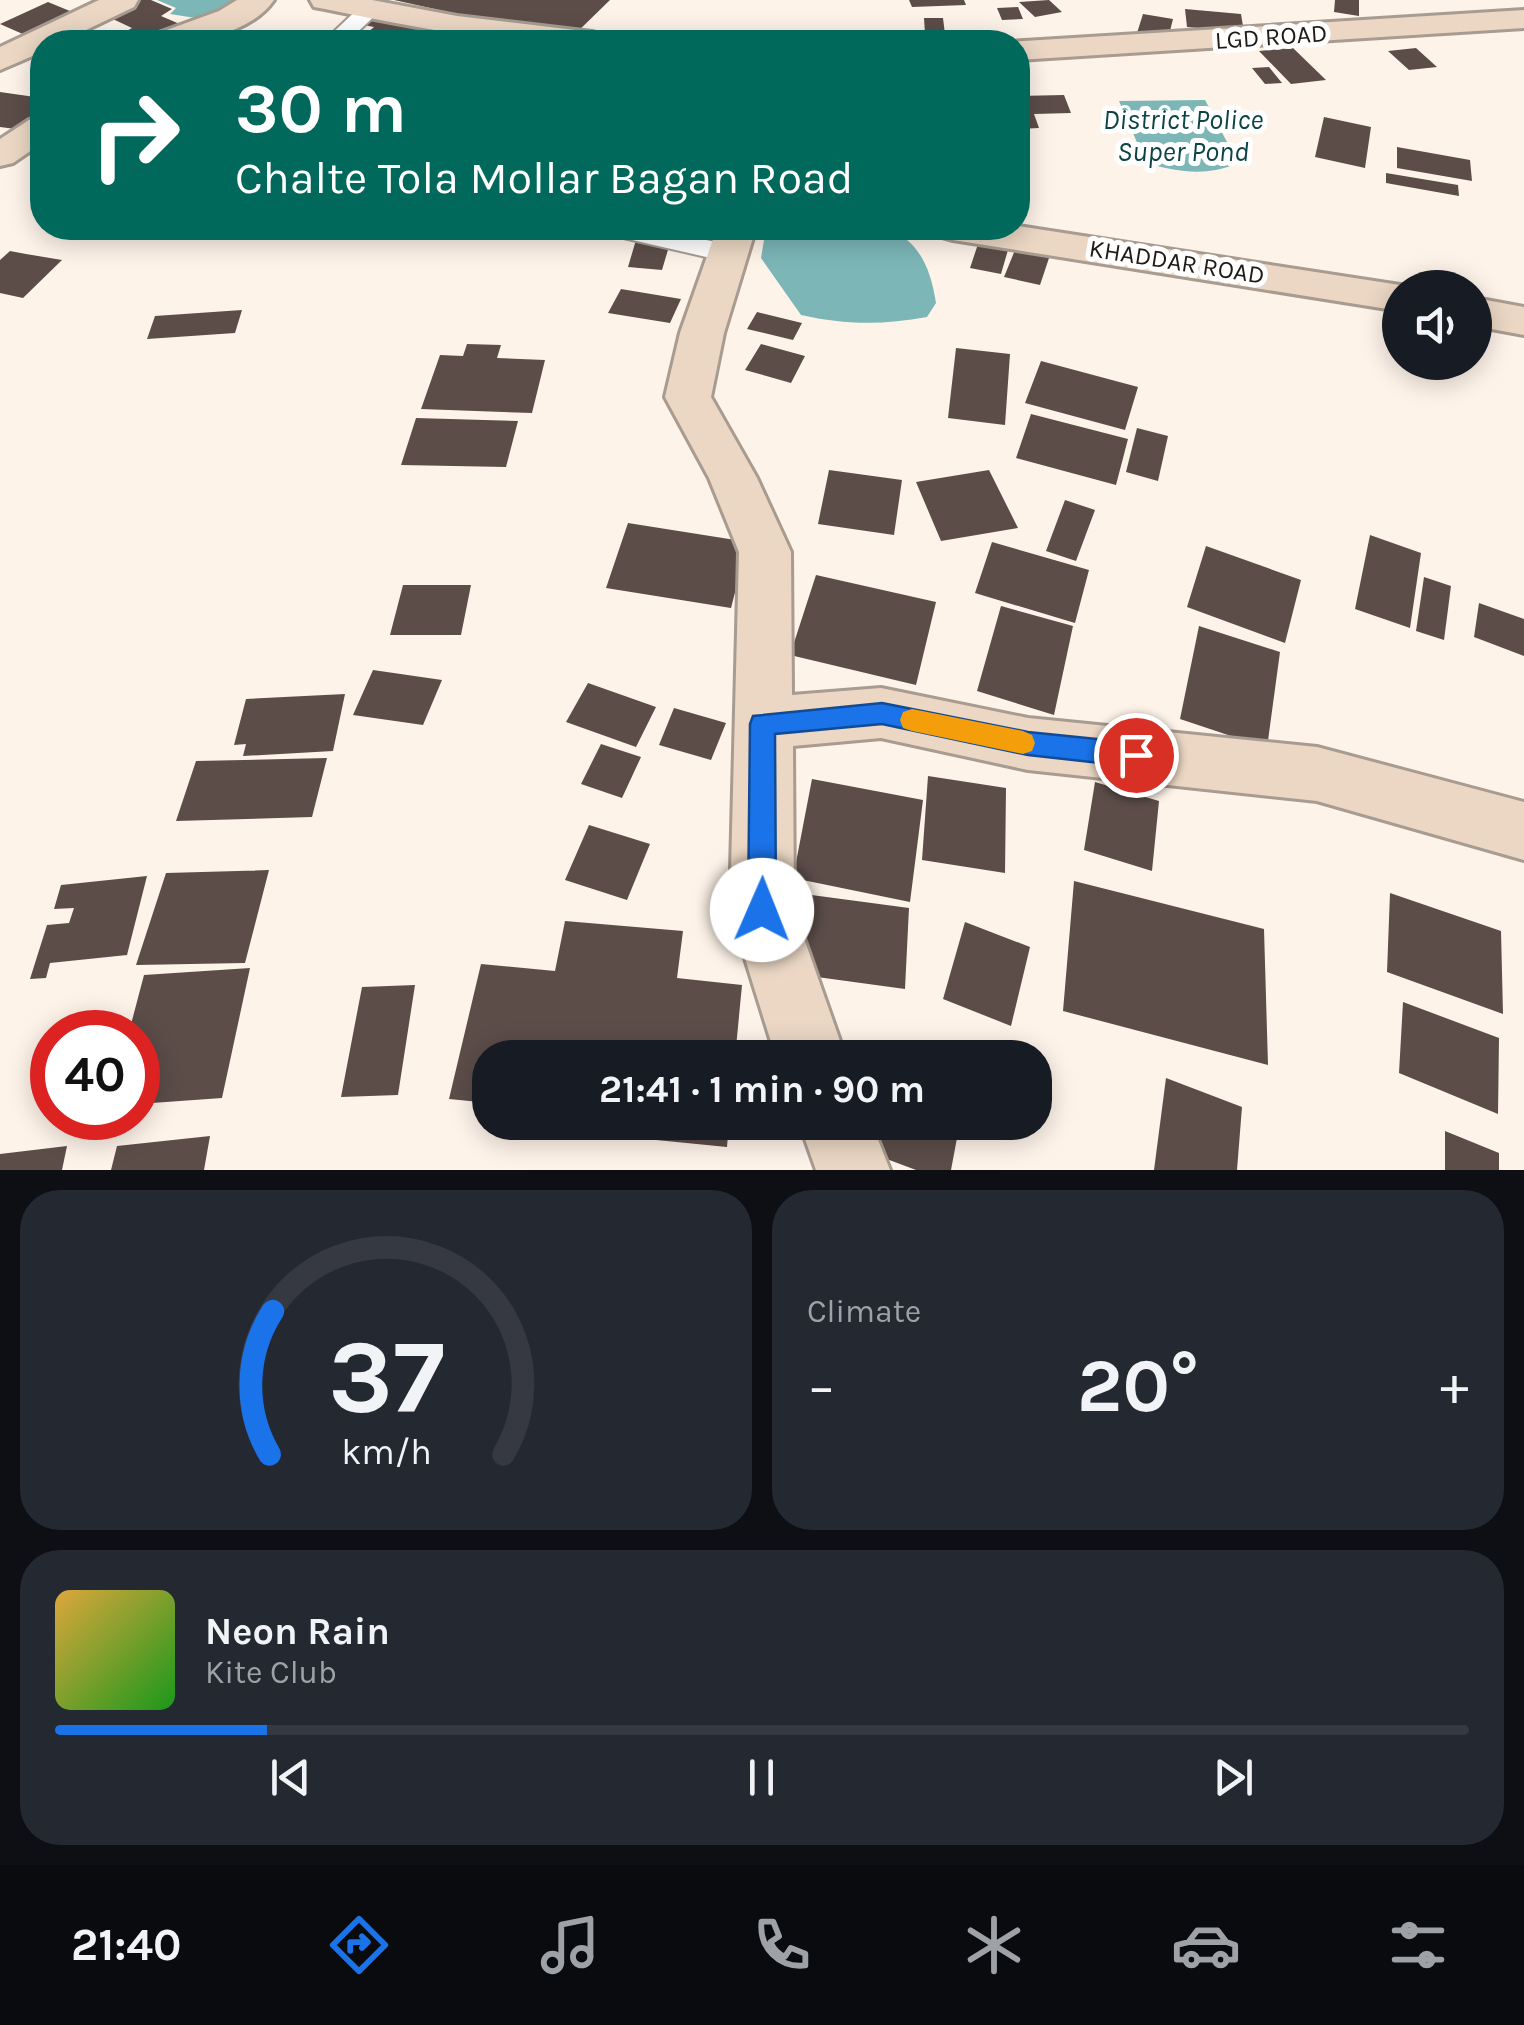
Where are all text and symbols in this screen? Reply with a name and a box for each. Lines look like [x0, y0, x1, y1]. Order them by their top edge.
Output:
street label: LGD ROAD [1214, 18, 1328, 55]
text: 30 m [235, 68, 407, 150]
icon: right [70, 70, 200, 200]
water label: District Police Super Pond [1103, 103, 1263, 168]
text: Chalte Tola Mollar Bagan Road [235, 152, 853, 204]
street label: KHADDAR ROAD [1087, 233, 1267, 290]
map controls [1382, 270, 1492, 380]
button: sound [1382, 270, 1492, 380]
pin [1094, 713, 1179, 798]
icon: arrive [1109, 728, 1164, 783]
position arrow [710, 858, 814, 962]
speed limit sign: 40 [30, 1010, 160, 1140]
text: 21:41 · 1 min · 90 m [599, 1067, 925, 1112]
text: Climate [807, 1293, 921, 1330]
text: 37 [328, 1317, 444, 1438]
text: 20° [1077, 1342, 1199, 1430]
text: − [807, 1354, 836, 1418]
text: + [1440, 1354, 1469, 1418]
text: km/h [341, 1431, 431, 1473]
text: Neon Rain [205, 1609, 390, 1654]
text: Kite Club [205, 1654, 337, 1691]
icon: previous [263, 1750, 318, 1805]
icon: pause [734, 1750, 789, 1805]
icon: next [1206, 1750, 1261, 1805]
icon: directions [324, 1910, 394, 1980]
icon: music [535, 1910, 605, 1980]
icon: phone [747, 1910, 817, 1980]
icon: climate [959, 1910, 1029, 1980]
icon: car [1171, 1910, 1241, 1980]
icon: filters [1383, 1910, 1453, 1980]
text: 21:40 [71, 1919, 182, 1971]

